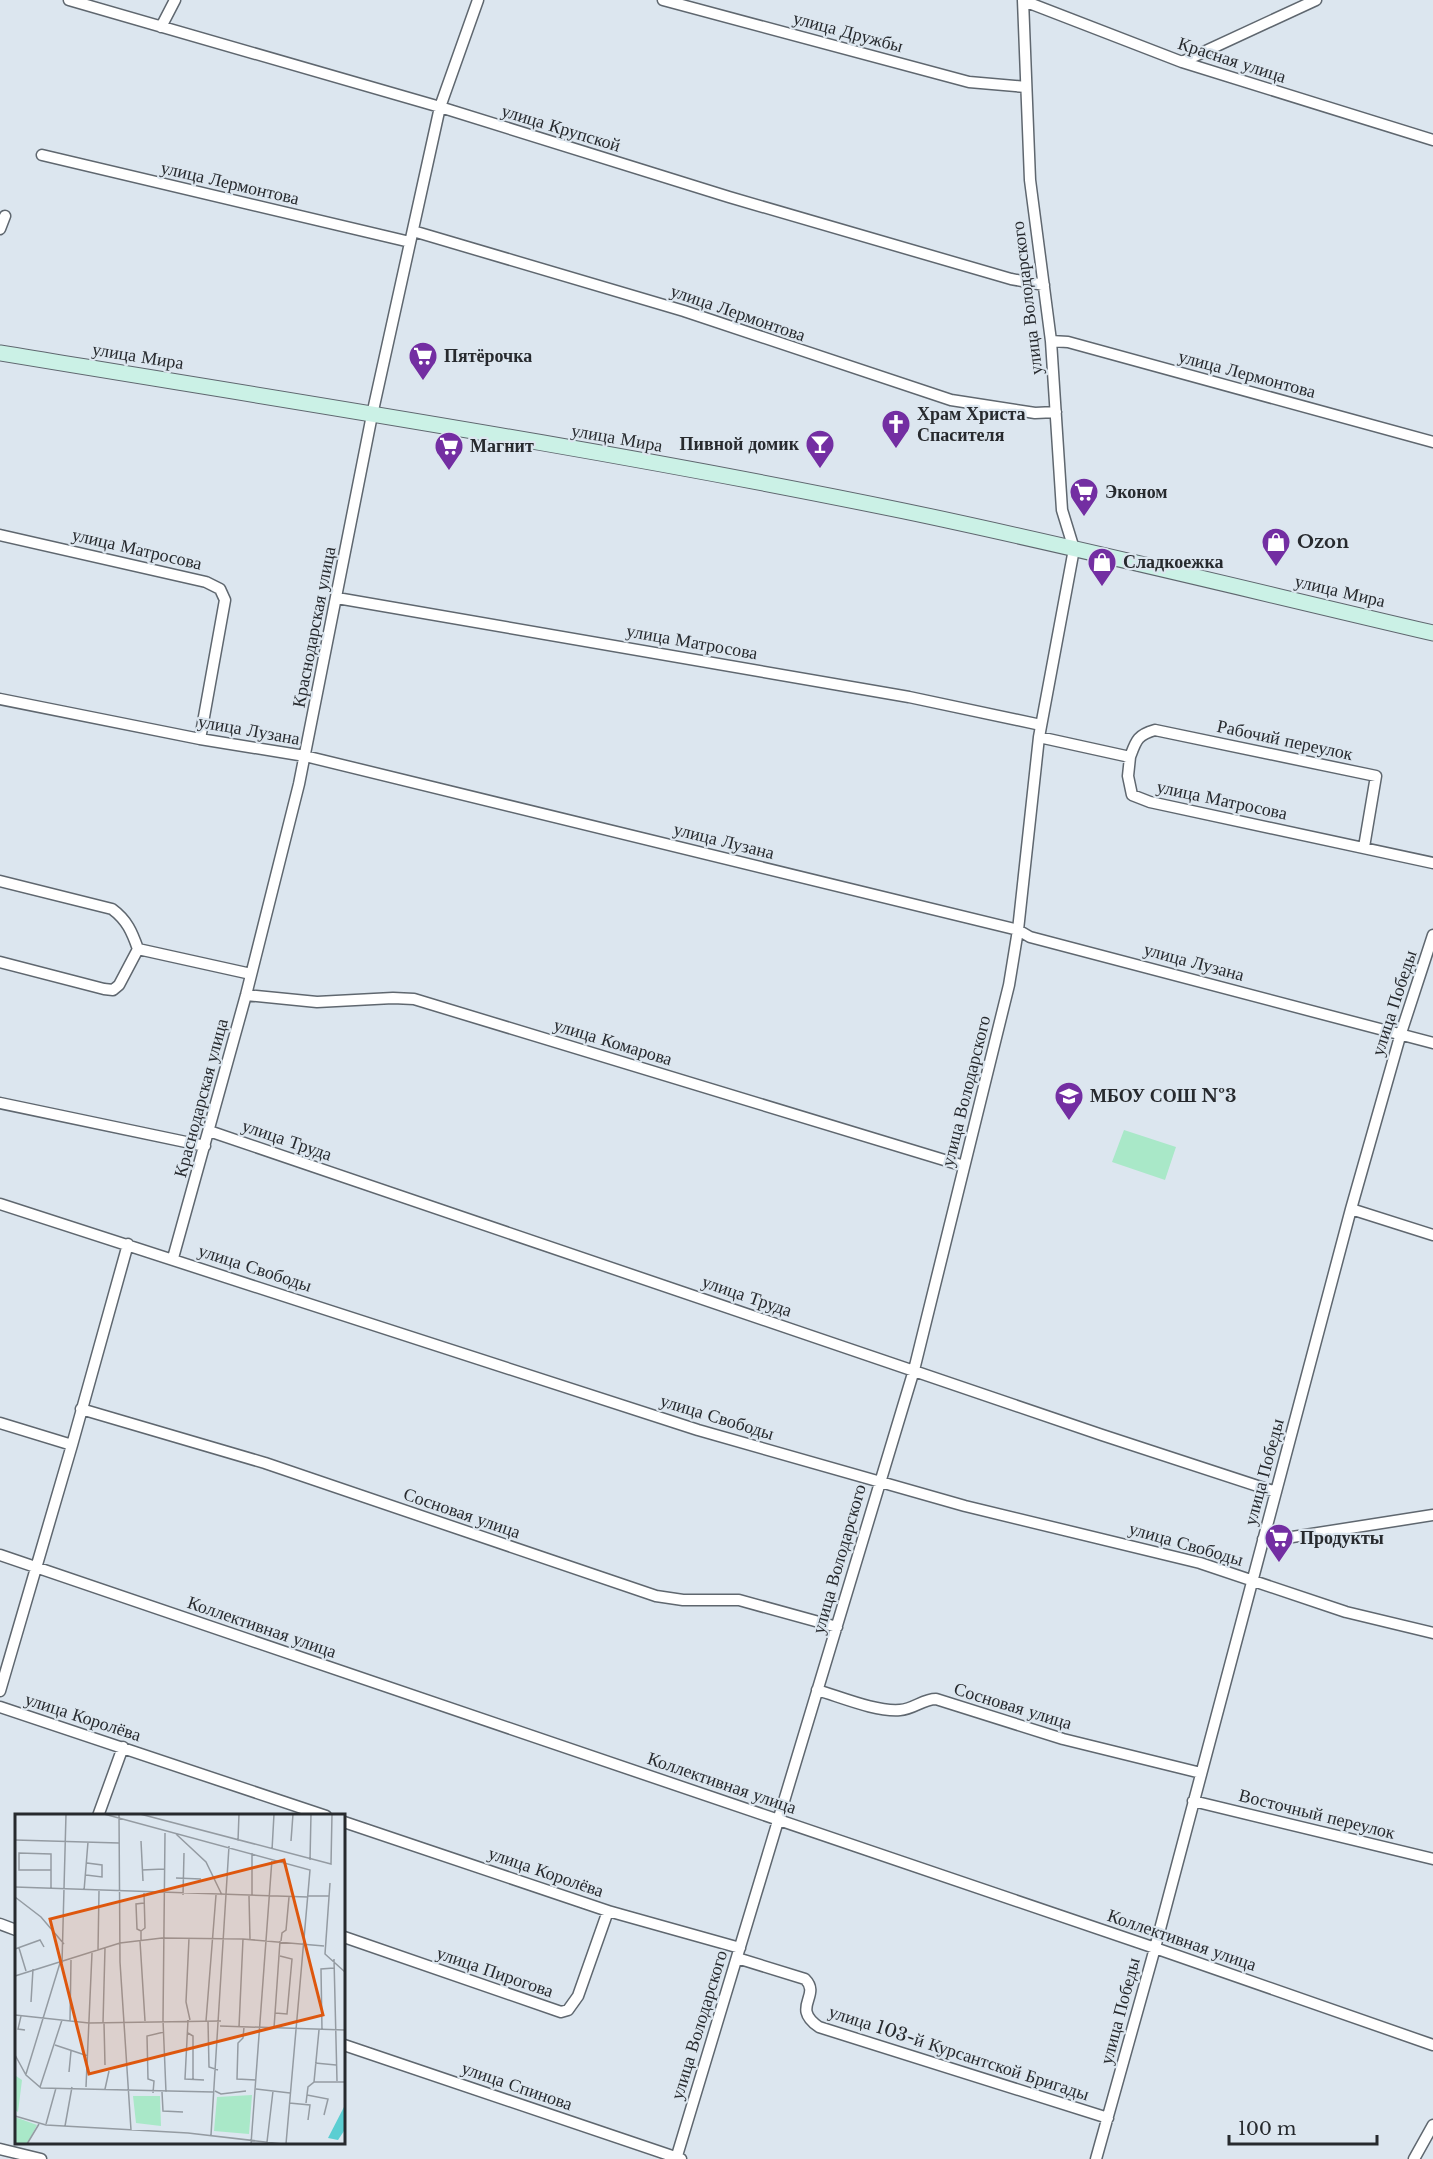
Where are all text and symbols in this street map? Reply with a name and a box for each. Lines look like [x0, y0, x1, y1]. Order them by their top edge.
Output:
street label: улица Дружбы [791, 7, 905, 57]
street label: Красная улица [1175, 32, 1289, 88]
street label: улица Крупской [499, 99, 624, 157]
street label: улица Лермонтова [159, 156, 301, 210]
street label: улица Володарского [1007, 220, 1047, 376]
street label: улица Лермонтова [668, 280, 808, 346]
street label: улица Мира [91, 338, 185, 374]
supermarket icon: Пятёрочка [407, 340, 439, 382]
place label: Пятёрочка [444, 345, 532, 367]
street label: улица Лермонтова [1176, 345, 1318, 403]
place label: Храм Христа Спасителя [917, 403, 1026, 446]
church icon: Храм Христа Спасителя [880, 408, 912, 450]
street label: улица Мира [570, 419, 664, 457]
bar icon: Пивной домик [804, 428, 836, 470]
supermarket icon: Магнит [433, 430, 465, 472]
place label: Пивной домик [680, 433, 800, 455]
place label: Магнит [470, 435, 534, 457]
supermarket icon: Эконом [1068, 476, 1100, 518]
place label: Эконом [1105, 481, 1168, 503]
street label: улица Матросова [70, 523, 204, 575]
shop icon: Ozon [1260, 526, 1292, 568]
place label: Ozon [1297, 531, 1349, 553]
street label: Краснодарская улица [288, 545, 340, 709]
shop icon: Сладкоежка [1086, 546, 1118, 588]
place label: Сладкоежка [1123, 551, 1223, 573]
street label: улица Мира [1293, 570, 1387, 612]
street label: улица Матросова [625, 620, 759, 664]
street label: улица Лузана [196, 710, 302, 750]
street label: Рабочий переулок [1215, 715, 1355, 765]
street label: улица Матросова [1155, 775, 1289, 825]
street label: улица Лузана [671, 818, 777, 864]
street label: улица Лузана [1141, 938, 1247, 986]
street label: улица Победы [1367, 948, 1421, 1058]
street label: улица Володарского [937, 1013, 995, 1169]
street label: улица Комарова [551, 1014, 675, 1070]
street label: Краснодарская улица [169, 1016, 233, 1180]
school or university icon: МБОУ СОШ №3 [1053, 1080, 1085, 1122]
place label: МБОУ СОШ №3 [1090, 1085, 1237, 1107]
street label: улица Труда [239, 1114, 335, 1166]
street label: улица Свободы [196, 1239, 314, 1297]
street label: улица Труда [699, 1270, 795, 1322]
street label: улица Свободы [657, 1389, 777, 1445]
street label: улица Победы [1239, 1416, 1289, 1528]
street label: улица Володарского [807, 1482, 871, 1636]
street label: Сосновая улица [401, 1483, 523, 1543]
street label: улица Свободы [1126, 1517, 1246, 1571]
supermarket icon: Продукты [1263, 1522, 1295, 1564]
place label: Продукты [1300, 1527, 1384, 1549]
street label: Коллективная улица [185, 1591, 339, 1663]
street label: Сосновая улица [951, 1678, 1075, 1734]
street label: улица Королёва [22, 1688, 144, 1746]
street label: Коллективная улица [645, 1747, 799, 1819]
street label: Восточный переулок [1237, 1784, 1398, 1844]
inset map [15, 1814, 345, 2144]
street label: улица Королёва [485, 1842, 607, 1902]
street label: Коллективная улица [1105, 1904, 1259, 1976]
street label: улица Пирогова [434, 1942, 556, 2002]
street label: улица Володарского [666, 1948, 732, 2102]
street label: улица Победы [1095, 1955, 1145, 2067]
street label: улица 103-й Курсантской Бригады [826, 2000, 1092, 2106]
street label: улица Спинова [459, 2057, 575, 2115]
scale bar [1229, 2108, 1378, 2146]
text: 100 m [1238, 2118, 1296, 2140]

